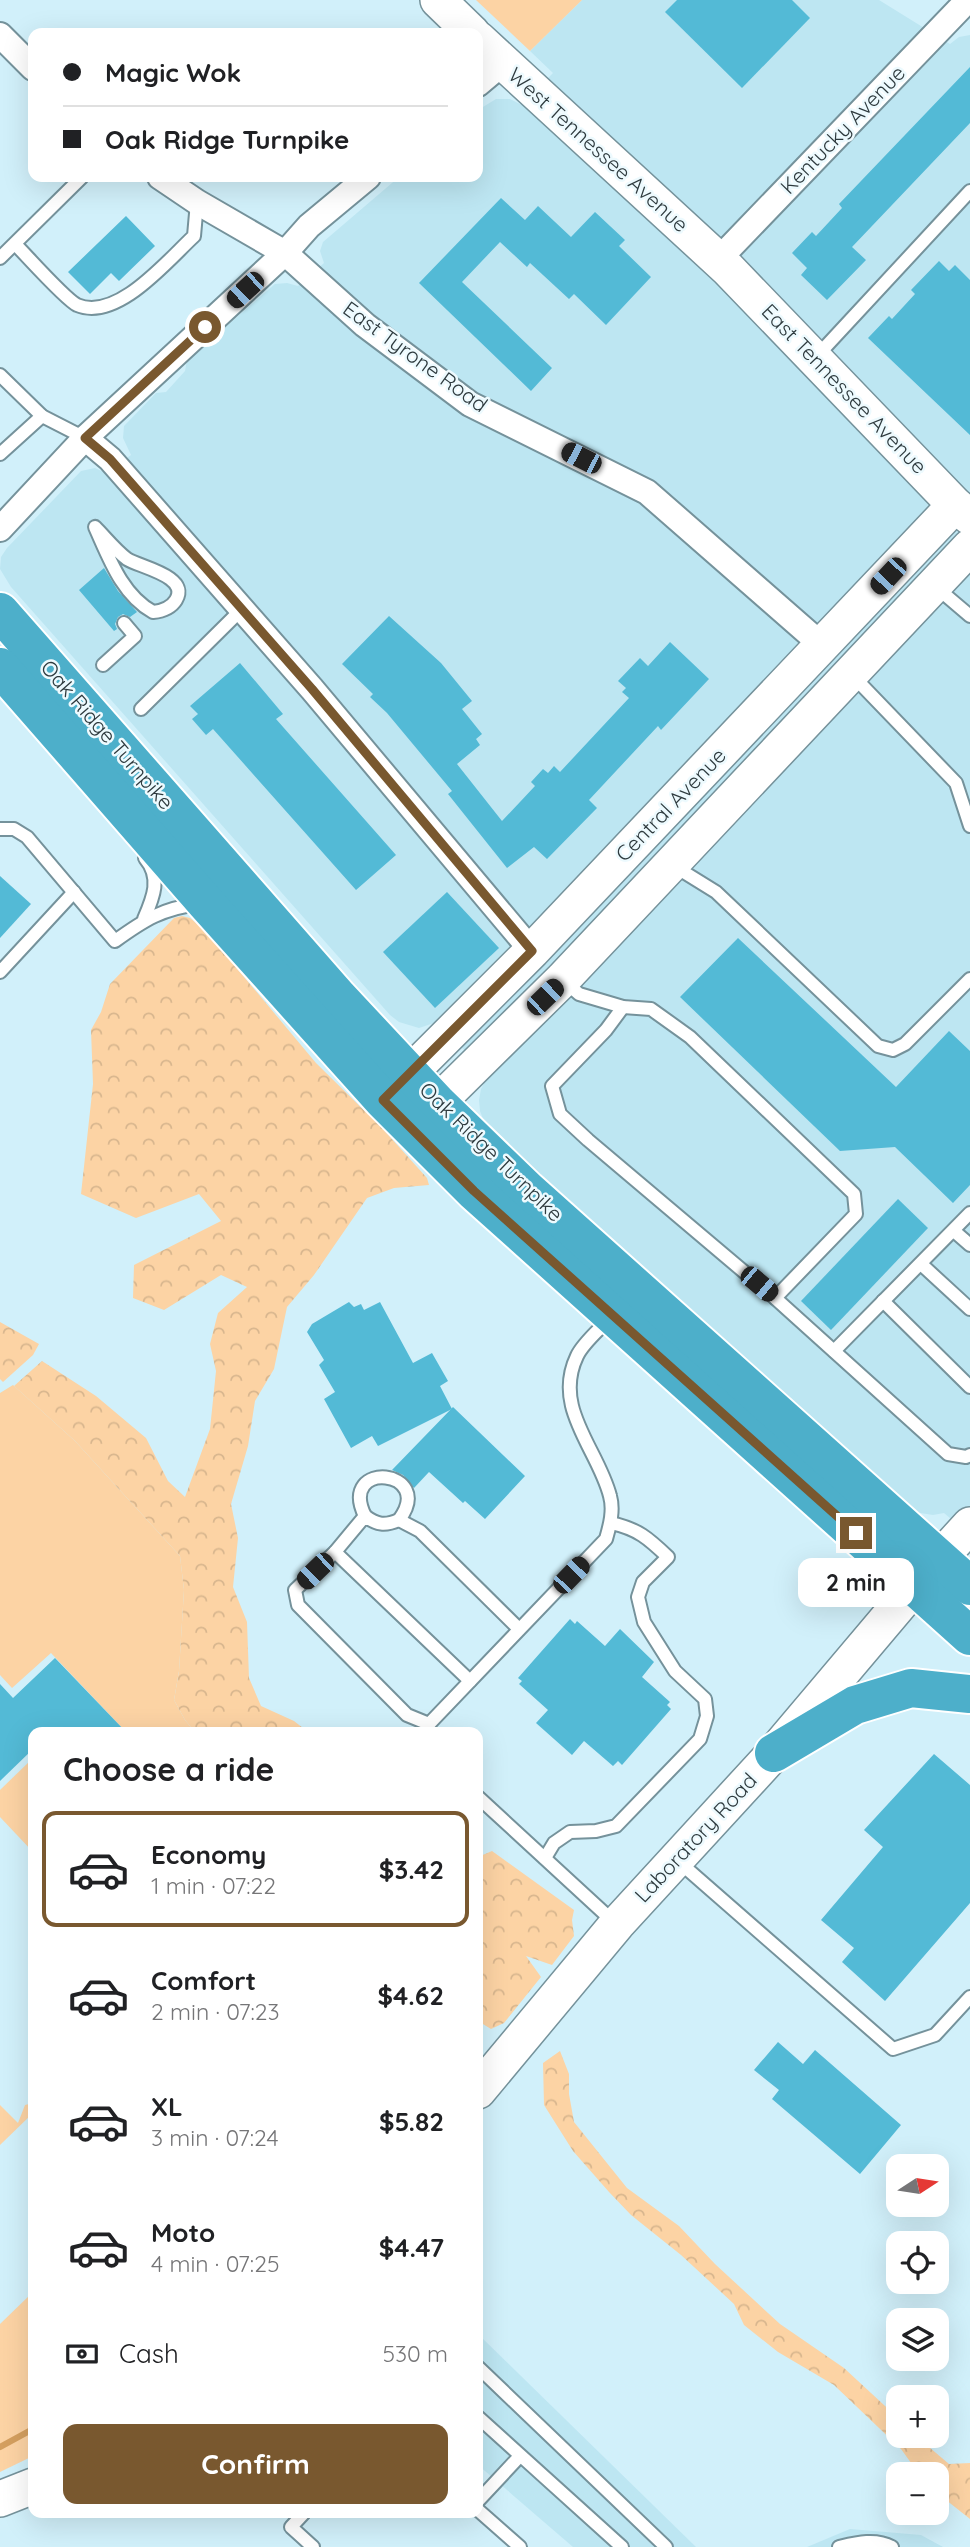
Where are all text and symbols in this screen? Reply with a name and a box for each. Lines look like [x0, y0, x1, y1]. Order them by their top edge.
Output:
text: Magic Wok [105, 56, 241, 89]
street label: Kentucky Avenue [774, 60, 910, 199]
street label: West Tennessee Avenue [503, 61, 694, 237]
text: Oak Ridge Turnpike [105, 123, 349, 156]
car [223, 268, 268, 312]
street label: East Tyrone Road [338, 295, 493, 417]
street label: East Tennessee Avenue [757, 298, 933, 479]
route start [189, 311, 221, 343]
car [558, 439, 605, 477]
car [866, 553, 911, 599]
street label: Oak Ridge Turnpike [36, 654, 180, 814]
street label: Central Avenue [610, 742, 731, 866]
car [523, 975, 568, 1019]
street label: Oak Ridge Turnpike [414, 1076, 569, 1226]
car [737, 1262, 782, 1306]
route end [840, 1517, 872, 1549]
car [293, 1549, 338, 1593]
car [549, 1553, 594, 1597]
callout: 2 min [798, 1558, 914, 1606]
text: 2 min [826, 1568, 886, 1597]
text: Choose a ride [63, 1749, 275, 1789]
street label: Laboratory Road [629, 1767, 762, 1907]
icon: car [67, 1838, 130, 1901]
text: Economy [151, 1838, 266, 1871]
text: $3.42 [379, 1853, 444, 1886]
text: 1 min · 07:22 [151, 1871, 276, 1900]
icon: car [67, 1964, 130, 2027]
text: Comfort [151, 1964, 256, 1997]
text: $4.62 [378, 1979, 444, 2012]
text: 2 min · 07:23 [151, 1997, 280, 2026]
icon: car [67, 2090, 130, 2153]
text: XL [151, 2090, 183, 2123]
text: $5.82 [379, 2105, 444, 2138]
text: 3 min · 07:24 [151, 2123, 279, 2152]
north arrow [886, 2154, 948, 2217]
map controls [886, 2154, 949, 2525]
icon: car [67, 2216, 130, 2279]
text: Moto [151, 2216, 215, 2249]
text: $4.47 [379, 2231, 444, 2264]
button: locate [886, 2231, 949, 2294]
text: 4 min · 07:25 [151, 2249, 279, 2278]
button: layers [886, 2308, 949, 2371]
icon: cash [63, 2335, 101, 2373]
text: Cash [119, 2337, 179, 2370]
text: 530 m [382, 2339, 448, 2368]
button: + [886, 2385, 949, 2448]
button: Confirm [63, 2424, 448, 2504]
button: − [886, 2462, 949, 2525]

